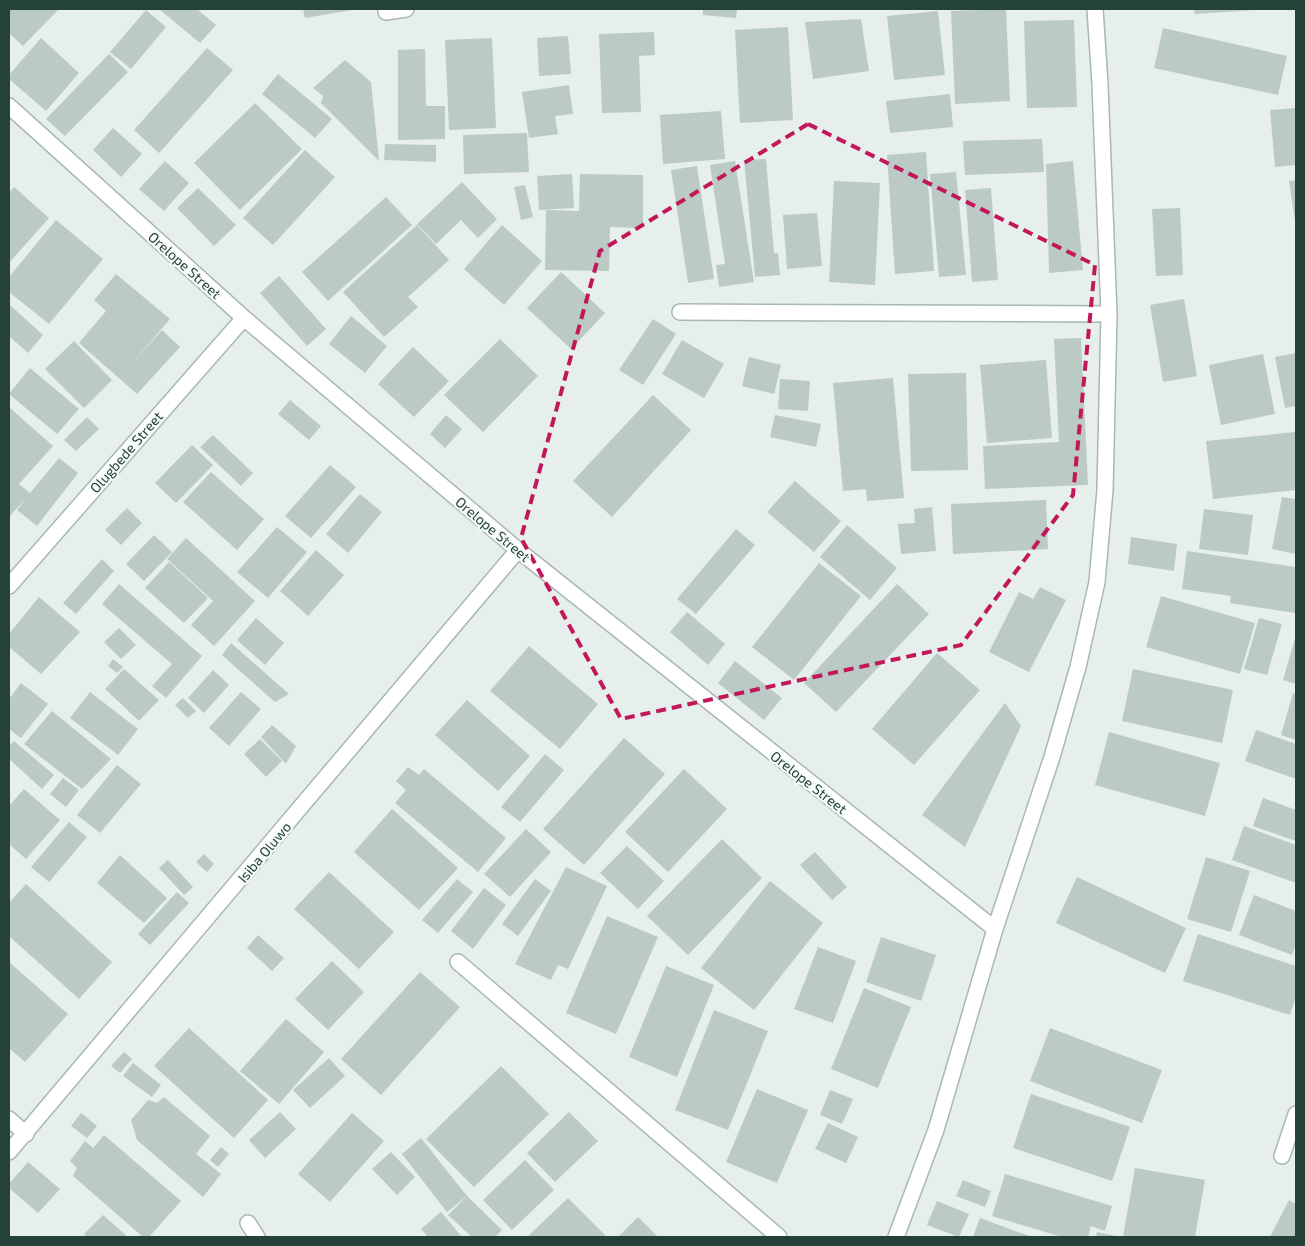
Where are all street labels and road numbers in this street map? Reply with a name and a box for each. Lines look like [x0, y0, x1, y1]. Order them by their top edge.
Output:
street label: Orelope Street [145, 228, 225, 302]
street label: Olugbede Street [86, 408, 166, 496]
street label: Orelope Street [452, 493, 534, 565]
street label: Orelope Street [767, 747, 851, 817]
street label: Isiba Oluwo [234, 818, 294, 886]

